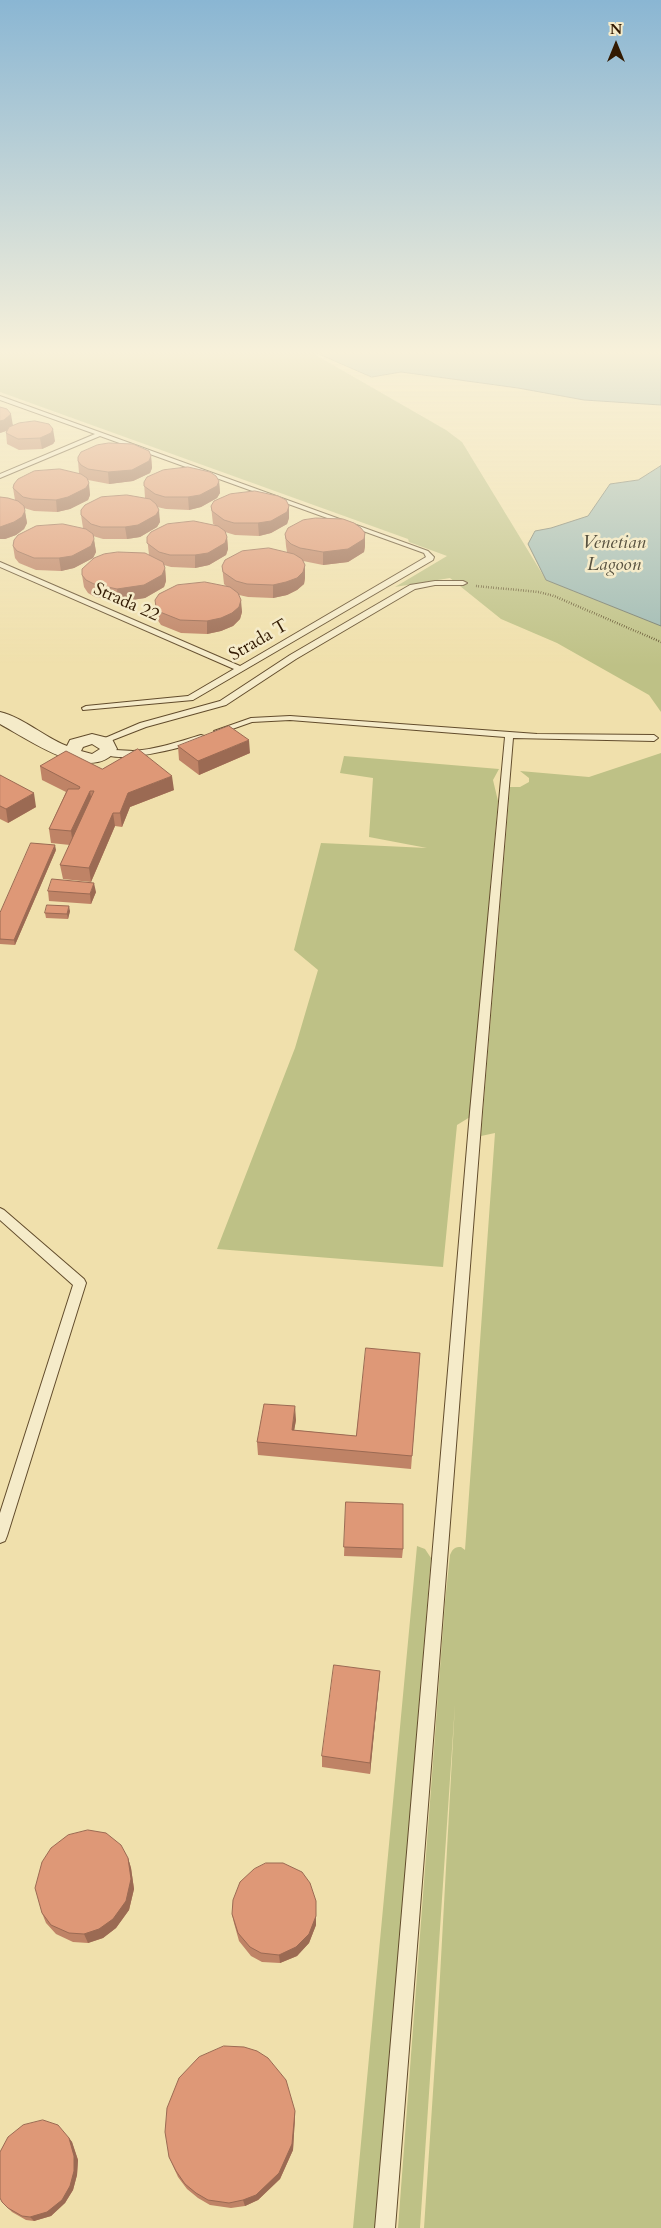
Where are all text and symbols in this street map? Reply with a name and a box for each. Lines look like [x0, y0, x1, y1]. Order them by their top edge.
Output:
north arrow [591, 20, 641, 70]
text: N [610, 20, 622, 39]
water label: Venetian Lagoon [582, 533, 646, 577]
street label: Strada 22 [90, 579, 162, 627]
street label: Strada T [226, 616, 292, 666]

